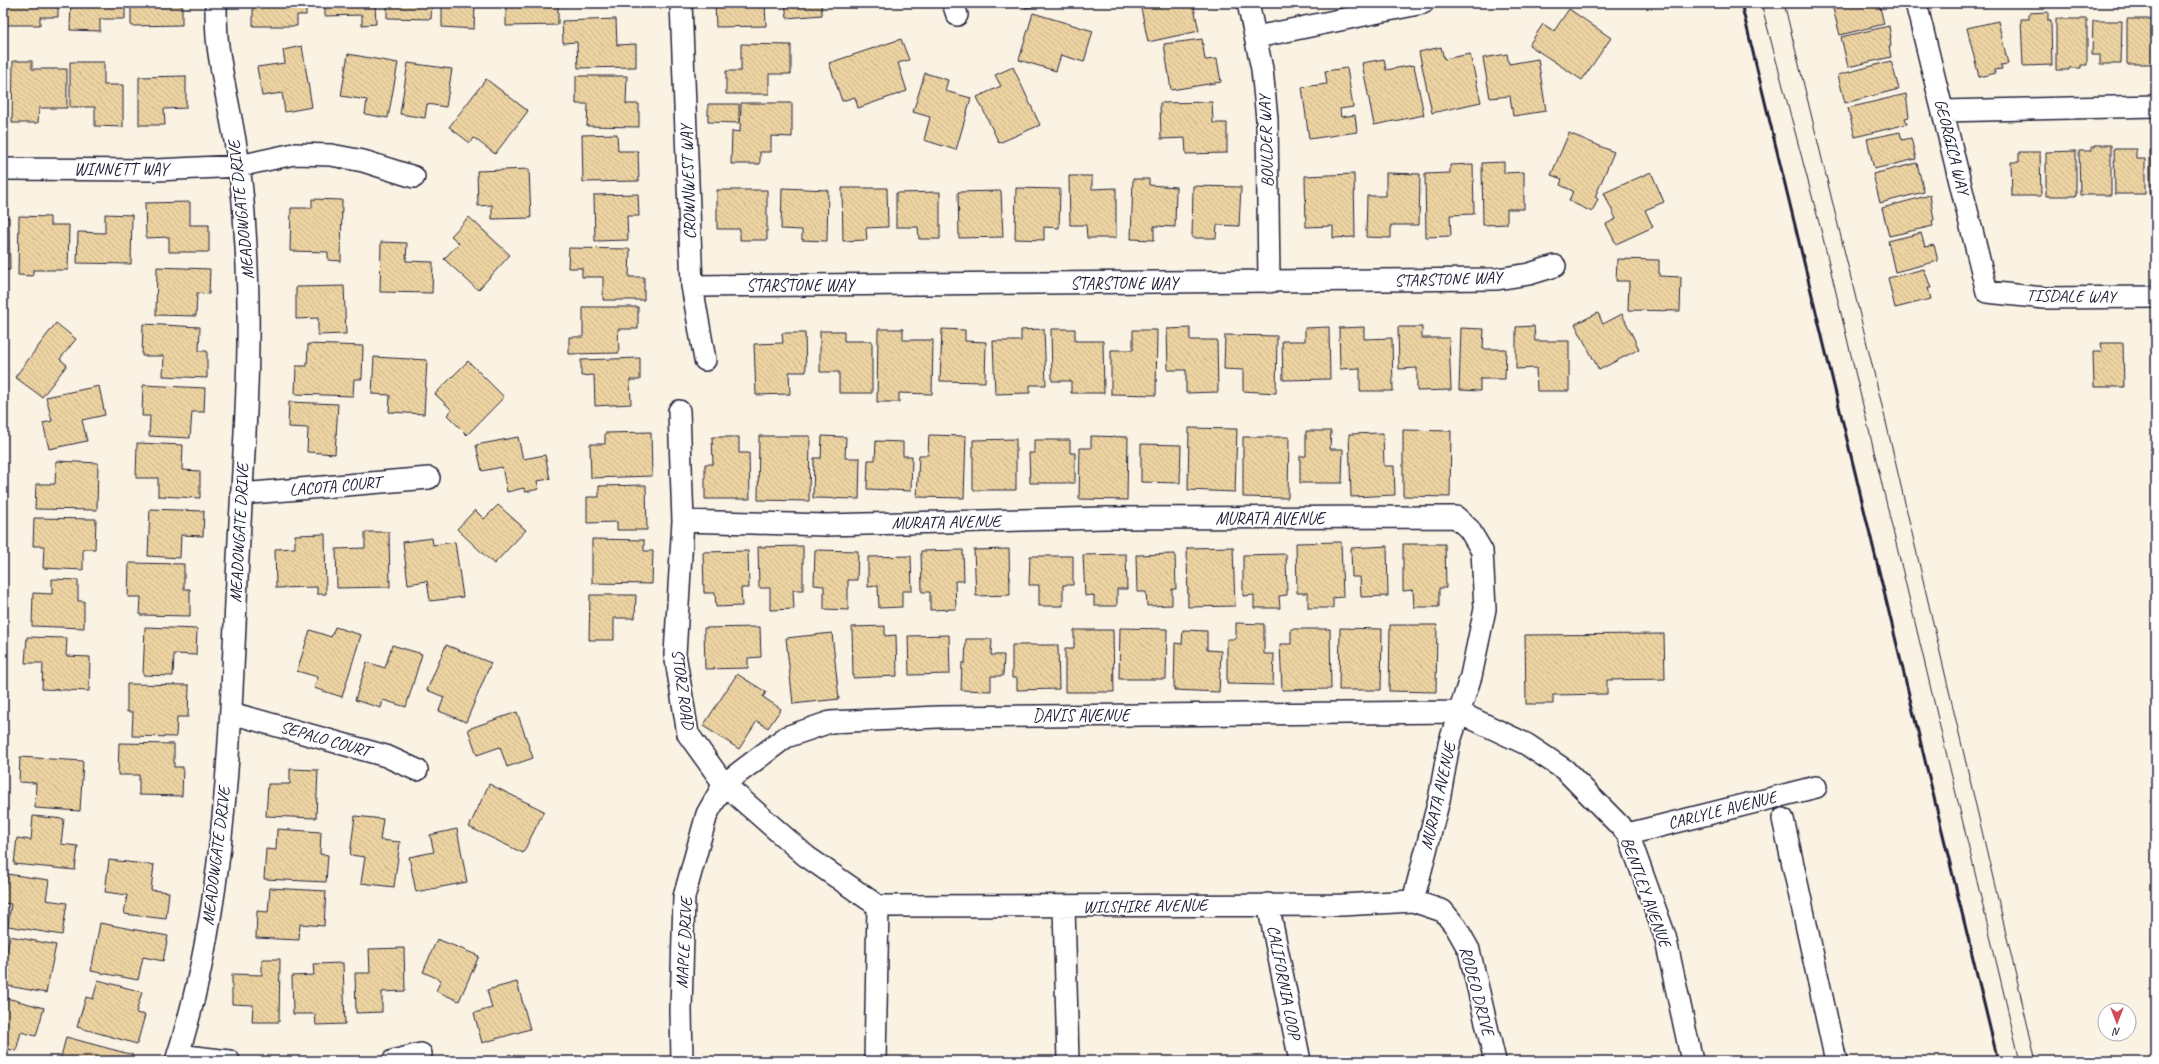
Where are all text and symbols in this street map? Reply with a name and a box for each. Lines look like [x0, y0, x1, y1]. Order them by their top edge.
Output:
street label: BOULDER WAY [1254, 92, 1278, 188]
street label: GEORGICA WAY [1930, 97, 1975, 199]
street label: CROWNWEST WAY [675, 122, 701, 240]
street label: MEADOWGATE DRIVE [223, 138, 259, 280]
street label: WINNETT WAY [74, 159, 171, 180]
street label: STARSTONE WAY [1394, 267, 1505, 291]
street label: STARSTONE WAY [1070, 273, 1180, 294]
street label: STARSTONE WAY [746, 275, 856, 296]
street label: TISDALE WAY [2026, 285, 2118, 307]
street label: MEADOWGATE DRIVE [225, 461, 253, 603]
street label: LACOTA COURT [288, 471, 386, 500]
street label: MURATA AVENUE [1216, 508, 1326, 529]
street label: MURATA AVENUE [891, 511, 1003, 533]
street label: STORZ ROAD [667, 648, 699, 732]
street label: DAVIS AVENUE [1033, 705, 1132, 726]
street label: SEPALO COURT [278, 716, 376, 763]
street label: MURATA AVENUE [1416, 739, 1461, 851]
street label: MEADOWGATE DRIVE [197, 784, 235, 926]
street label: CARLYLE AVENUE [1666, 786, 1781, 834]
street label: BENTLEY AVENUE [1616, 834, 1677, 953]
street label: WILSHIRE AVENUE [1083, 894, 1209, 918]
street label: MAPLE DRIVE [671, 895, 697, 989]
street label: CALIFORNIA LOOP [1263, 923, 1306, 1043]
street label: RODEO DRIVE [1455, 944, 1500, 1040]
north arrow [2097, 1002, 2137, 1042]
text: N [2111, 1025, 2120, 1039]

